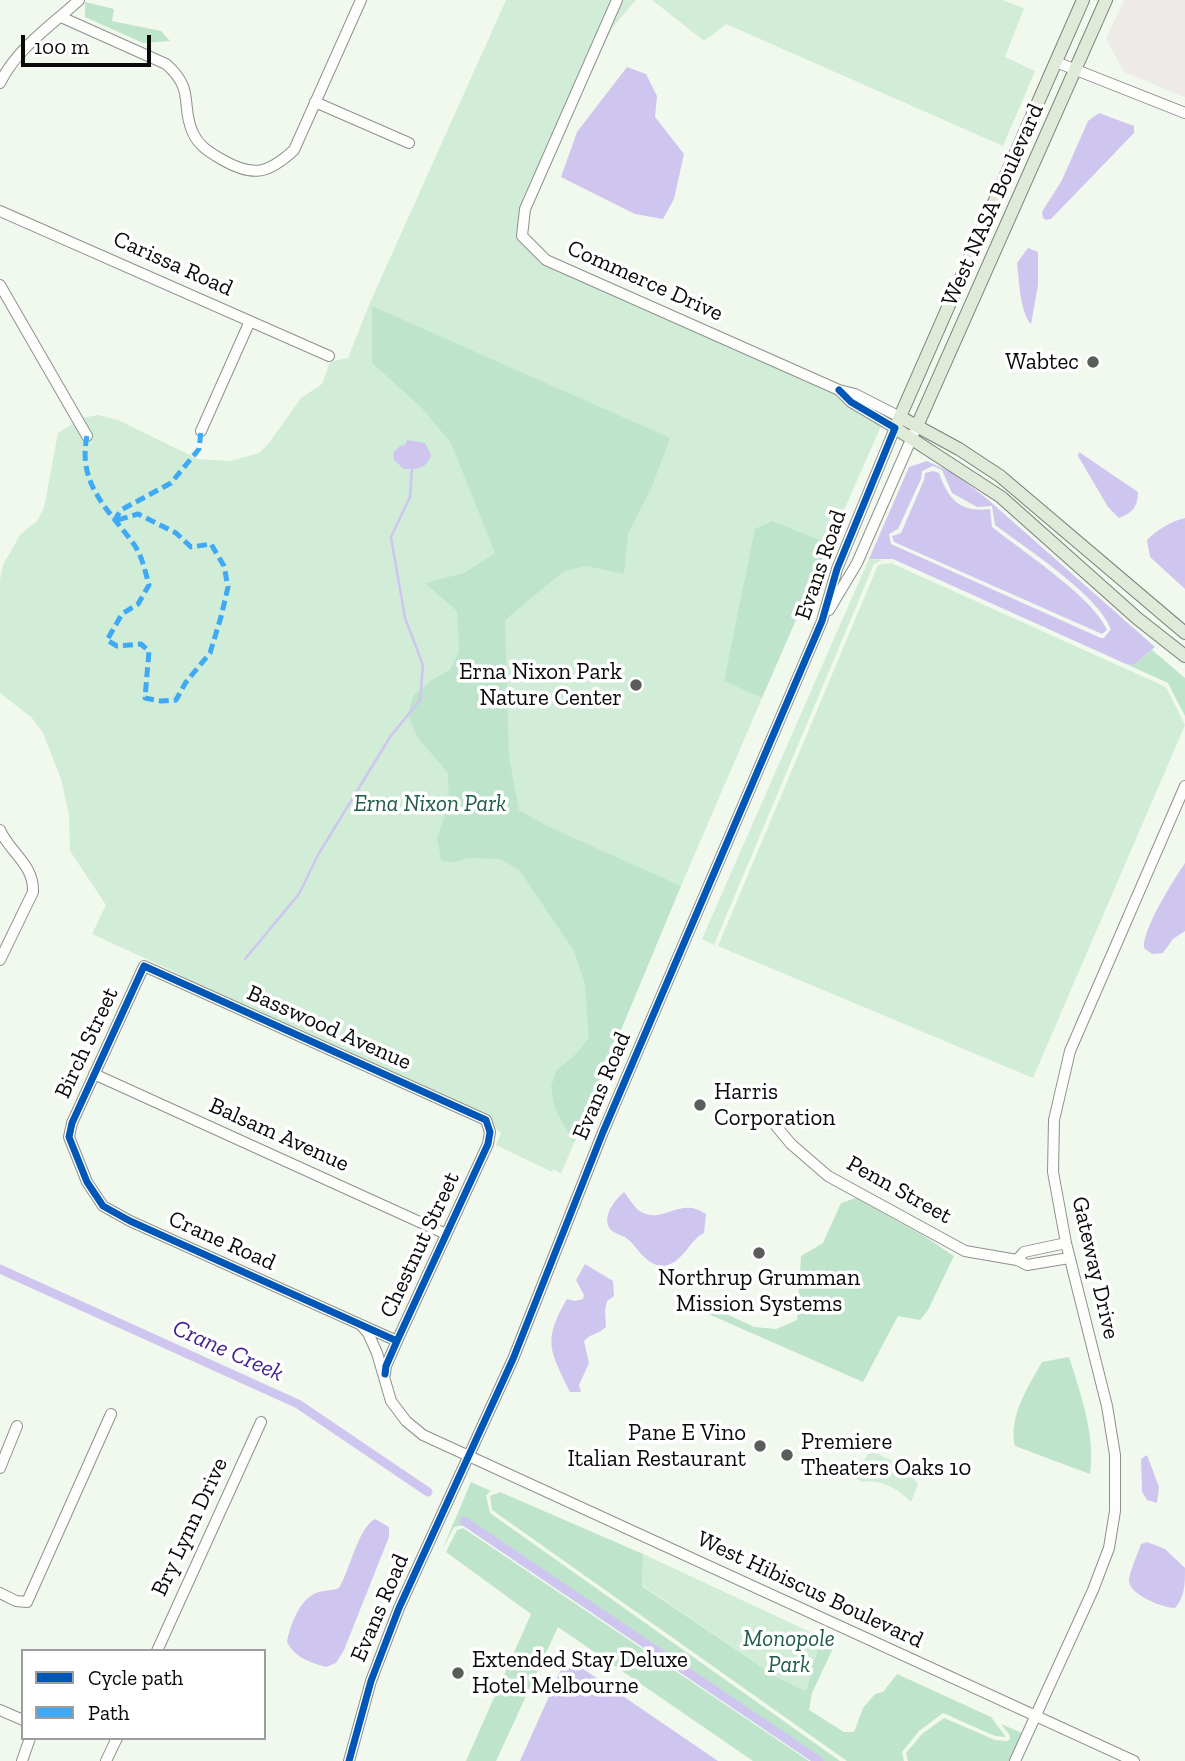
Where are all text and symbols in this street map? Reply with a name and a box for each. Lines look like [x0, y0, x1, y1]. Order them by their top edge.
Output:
scale bar [24, 21, 154, 65]
text: 100 m [34, 34, 89, 59]
street label: West NASA Boulevard [936, 100, 1050, 310]
street label: Carissa Road [109, 225, 237, 303]
street label: Commerce Drive [563, 234, 727, 328]
place label: Wabtec [1005, 348, 1079, 376]
marker: Wabtec [1085, 354, 1101, 370]
street label: Evans Road [789, 506, 853, 624]
place label: Erna Nixon Park Nature Center [459, 658, 622, 712]
marker: Erna Nixon Park Nature Center [628, 677, 644, 693]
park label: Erna Nixon Park [354, 790, 506, 818]
street label: Basswood Avenue [243, 979, 415, 1077]
street label: Birch Street [49, 983, 125, 1103]
street label: Evans Road [567, 1028, 637, 1144]
place label: Harris Corporation [714, 1078, 835, 1132]
street label: Balsam Avenue [205, 1092, 353, 1178]
marker: Harris Corporation [692, 1097, 708, 1113]
street label: Penn Street [842, 1150, 956, 1230]
street label: Chestnut Street [374, 1168, 466, 1322]
street label: Gateway Drive [1065, 1194, 1125, 1342]
street label: Crane Road [164, 1205, 280, 1277]
marker: Northrup Grumman Mission Systems [751, 1245, 767, 1261]
place label: Northrup Grumman Mission Systems [658, 1264, 860, 1318]
water label: Crane Creek [168, 1314, 288, 1388]
place label: Pane E Vino Italian Restaurant [567, 1419, 746, 1473]
place label: Premiere Theaters Oaks 10 [801, 1428, 971, 1482]
marker: Pane E Vino Italian Restaurant [752, 1438, 768, 1454]
marker: Premiere Theaters Oaks 10 [779, 1447, 795, 1463]
street label: Bry Lynn Drive [146, 1453, 234, 1601]
street label: West Hibiscus Boulevard [692, 1525, 928, 1655]
street label: Evans Road [345, 1550, 415, 1666]
park label: Monopole Park [743, 1625, 835, 1679]
place label: Extended Stay Deluxe Hotel Melbourne [472, 1646, 688, 1700]
legend [21, 1649, 266, 1740]
text: Cycle path [88, 1665, 183, 1690]
marker: Extended Stay Deluxe Hotel Melbourne [450, 1665, 466, 1681]
text: Path [88, 1700, 130, 1725]

